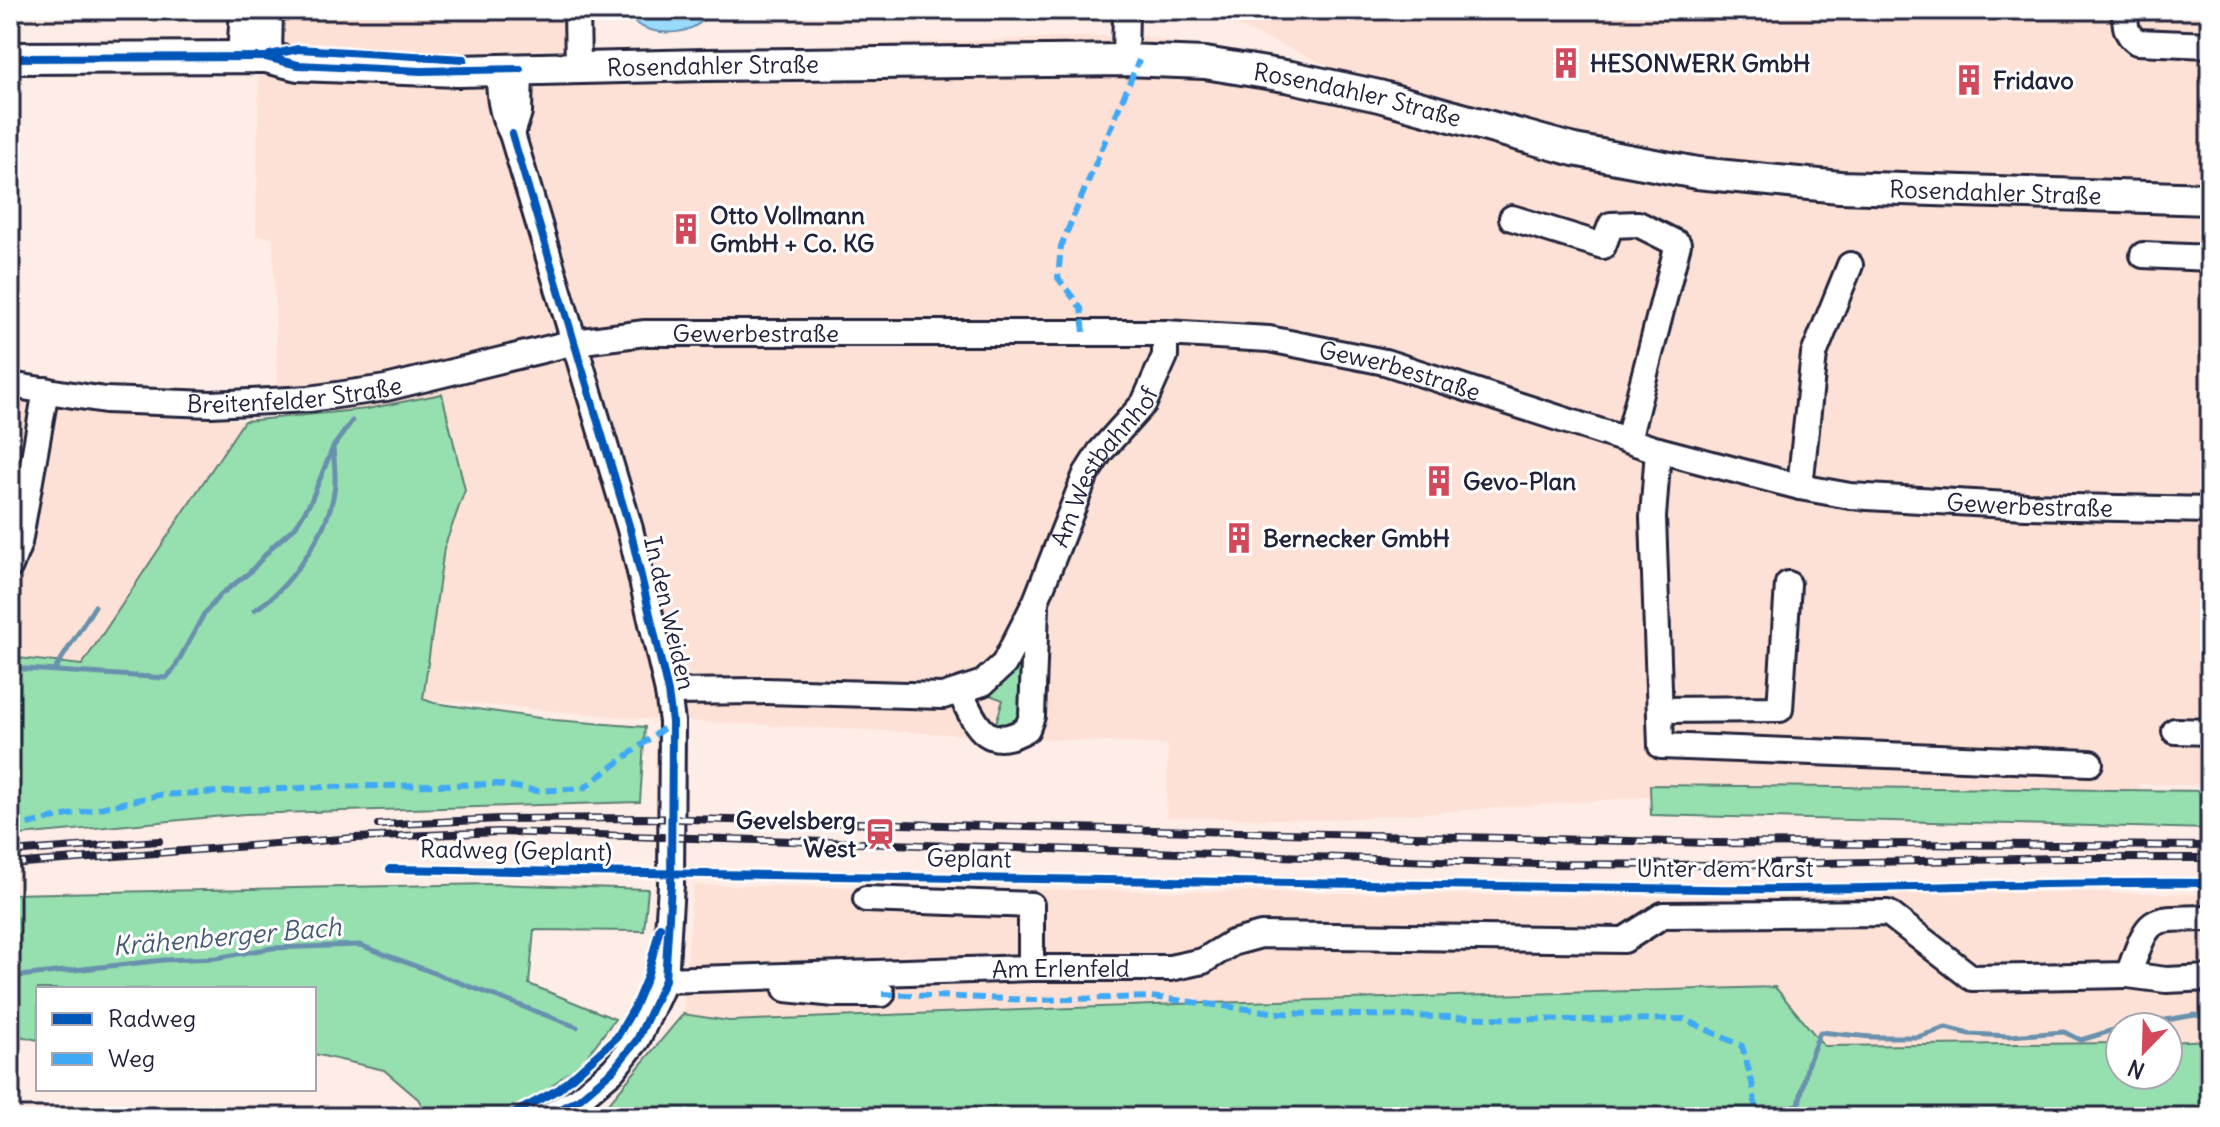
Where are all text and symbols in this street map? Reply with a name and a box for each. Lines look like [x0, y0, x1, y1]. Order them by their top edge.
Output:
building icon: HESONWERK GmbH [1549, 46, 1583, 80]
place label: HESONWERK GmbH [1590, 48, 1810, 78]
street label: Rosendahler Straße [606, 49, 819, 82]
street label: Rosendahler Straße [1252, 56, 1465, 133]
building icon: Fridavo [1952, 63, 1986, 97]
place label: Fridavo [1993, 65, 2074, 95]
street label: Rosendahler Straße [1889, 174, 2102, 210]
place label: Otto Vollmann GmbH + Co. KG [710, 200, 874, 258]
building icon: Otto Vollmann GmbH + Co. KG [669, 212, 703, 246]
street label: Gewerbestraße [673, 318, 839, 348]
street label: Gewerbestraße [1317, 334, 1484, 407]
street label: Breitenfelder Straße [186, 370, 405, 419]
street label: Am Westbahnhof [1044, 381, 1165, 551]
building icon: Gevo-Plan [1422, 464, 1456, 498]
place label: Gevo-Plan [1463, 466, 1576, 496]
street label: Gewerbestraße [1946, 487, 2113, 523]
building icon: Bernecker GmbH [1222, 521, 1256, 555]
place label: Bernecker GmbH [1263, 523, 1450, 553]
street label: In den Weiden [638, 533, 702, 693]
place label: Gevelsberg West [736, 805, 857, 863]
station icon: Gevelsberg West [863, 817, 897, 851]
street label: Radweg (Geplant) [420, 833, 612, 867]
street label: Geplant [926, 842, 1012, 874]
street label: Unter dem Karst [1637, 853, 1813, 883]
water label: Krähenberger Bach [111, 909, 344, 962]
street label: Am Erlenfeld [991, 953, 1130, 984]
legend [36, 987, 316, 1091]
text: Radweg [108, 1003, 196, 1033]
north arrow [2104, 1011, 2184, 1091]
text: Weg [108, 1043, 155, 1073]
text: N [2124, 1054, 2149, 1085]

